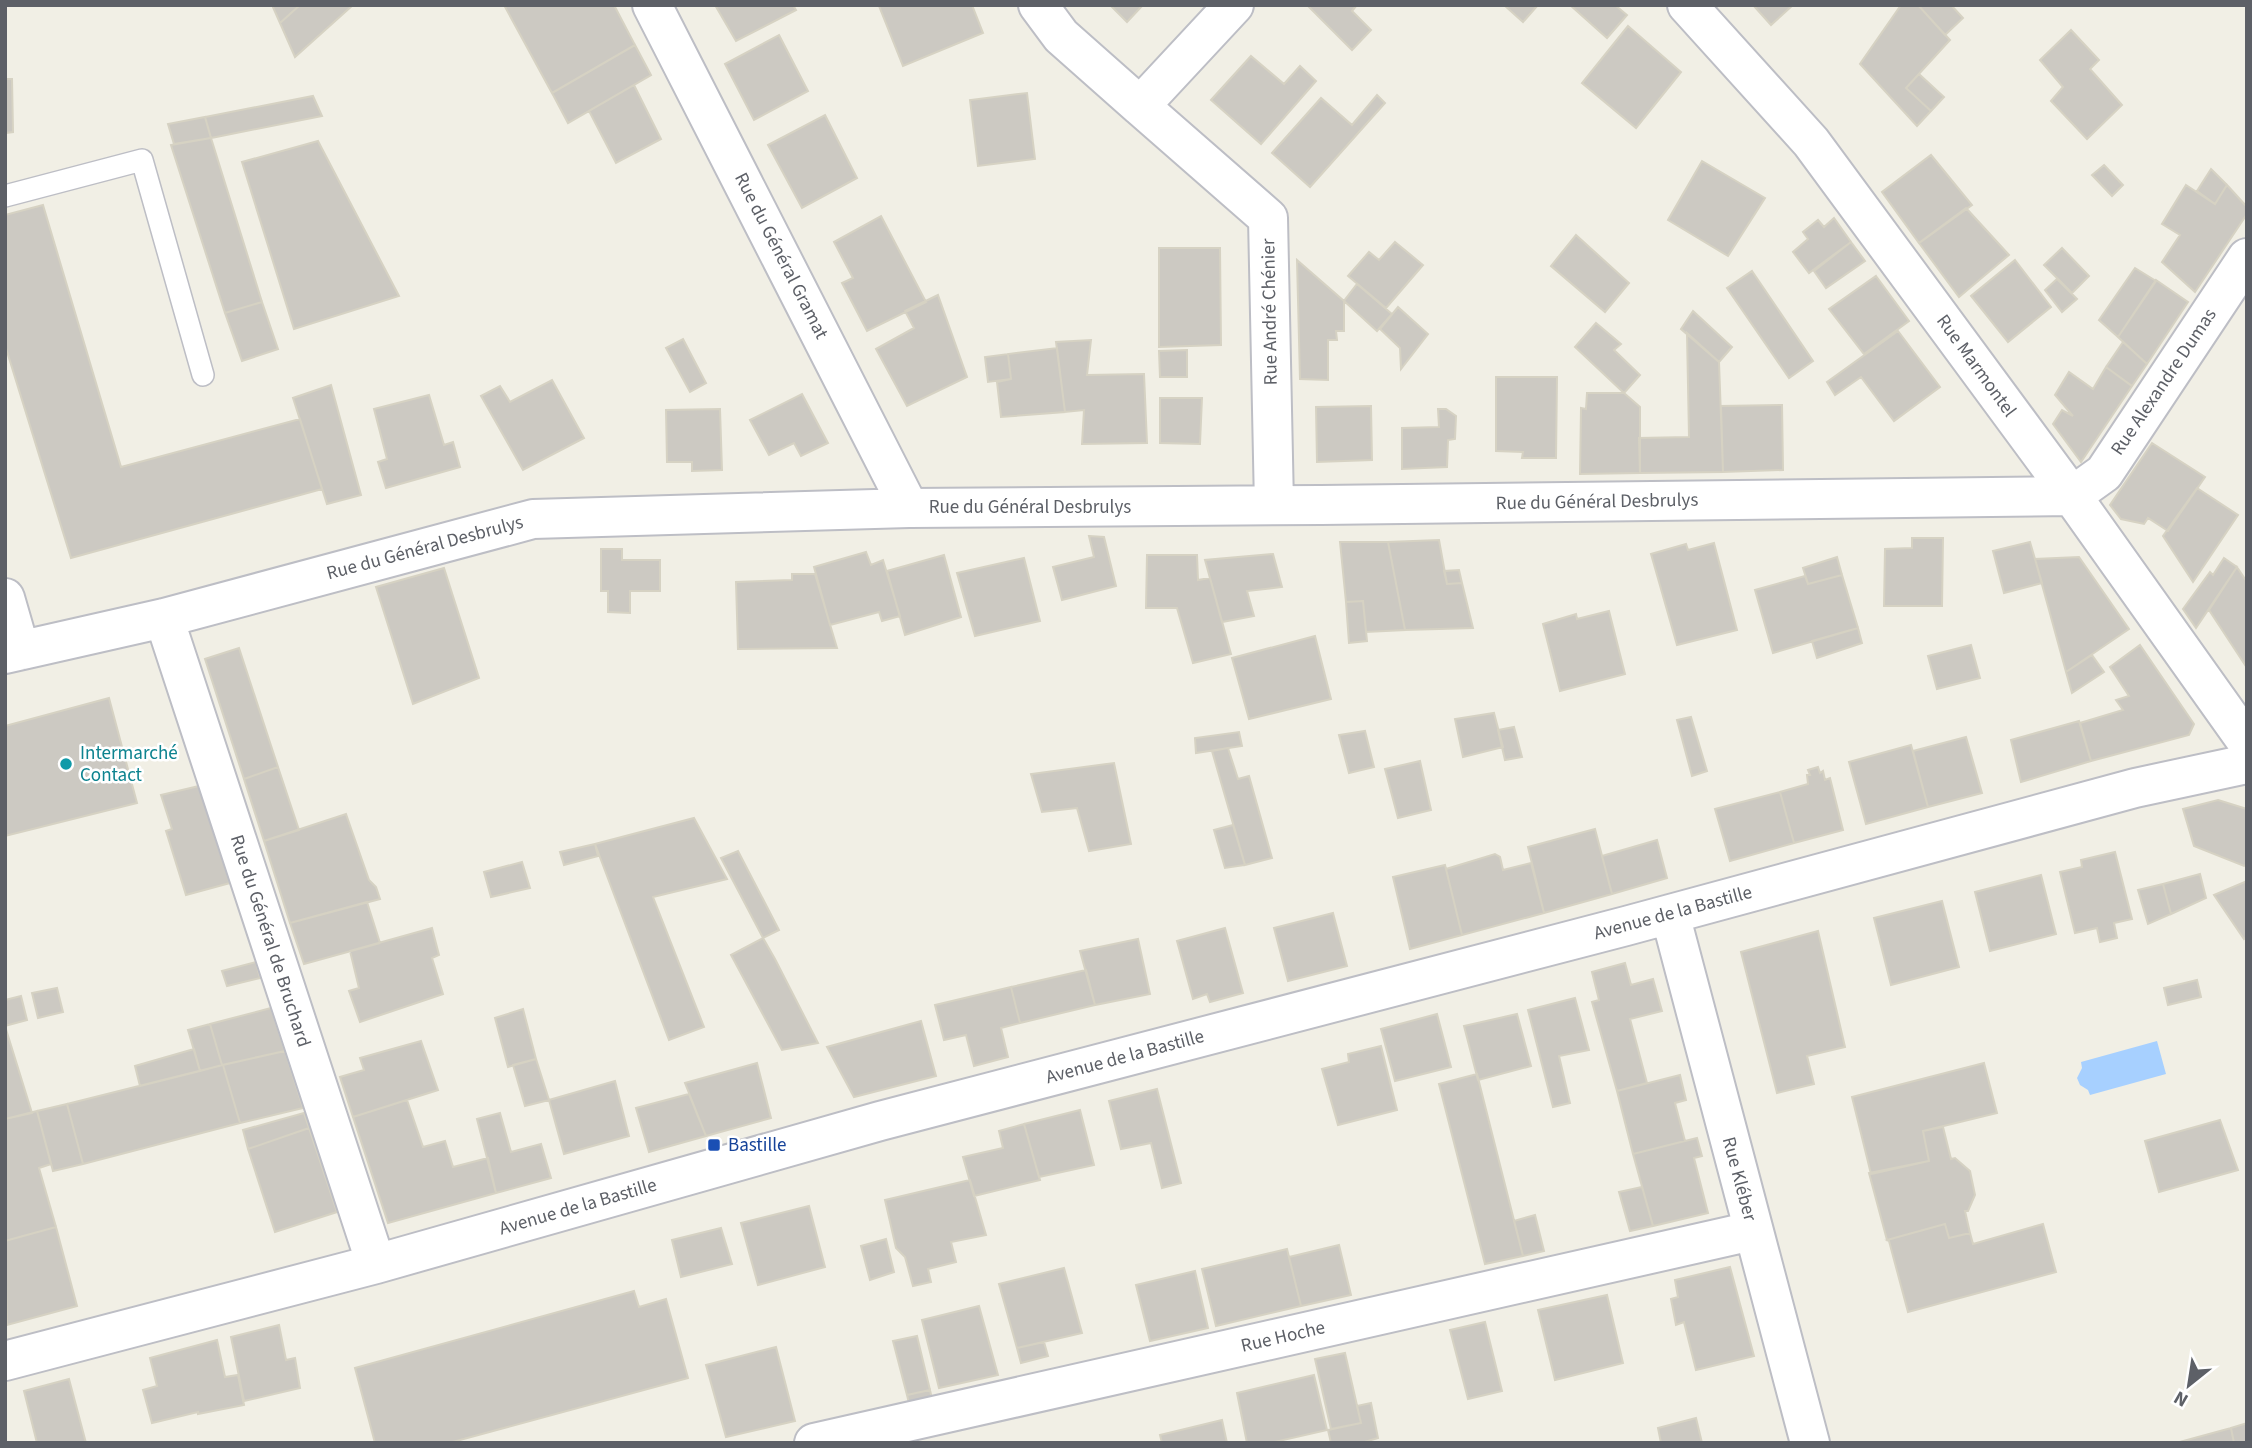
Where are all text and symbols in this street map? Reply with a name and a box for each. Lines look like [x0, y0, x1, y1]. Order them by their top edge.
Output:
street label: Rue du Général Gramat [727, 168, 835, 344]
street label: Rue André Chénier [1255, 238, 1285, 386]
street label: Rue Alexandre Dumas [2105, 303, 2223, 461]
street label: Rue Marmontel [1929, 309, 2023, 423]
street label: Rue du Général Desbrulys [1495, 487, 1699, 517]
street label: Rue du Général Desbrulys [929, 494, 1131, 521]
street label: Rue du Général Desbrulys [324, 509, 526, 587]
place label: Intermarché Contact [80, 740, 178, 789]
marker: Intermarché Contact [58, 756, 74, 772]
street label: Rue du Général de Bruchard [223, 831, 317, 1051]
street label: Avenue de la Bastille [1591, 879, 1755, 947]
street label: Avenue de la Bastille [1043, 1023, 1207, 1091]
place label: Bastille [728, 1132, 787, 1159]
street label: Rue Kléber [1715, 1134, 1763, 1224]
marker: Bastille [706, 1137, 722, 1153]
street label: Avenue de la Bastille [496, 1172, 660, 1242]
street label: Rue Hoche [1238, 1314, 1328, 1360]
north arrow [2154, 1350, 2224, 1420]
text: N [2169, 1384, 2193, 1413]

